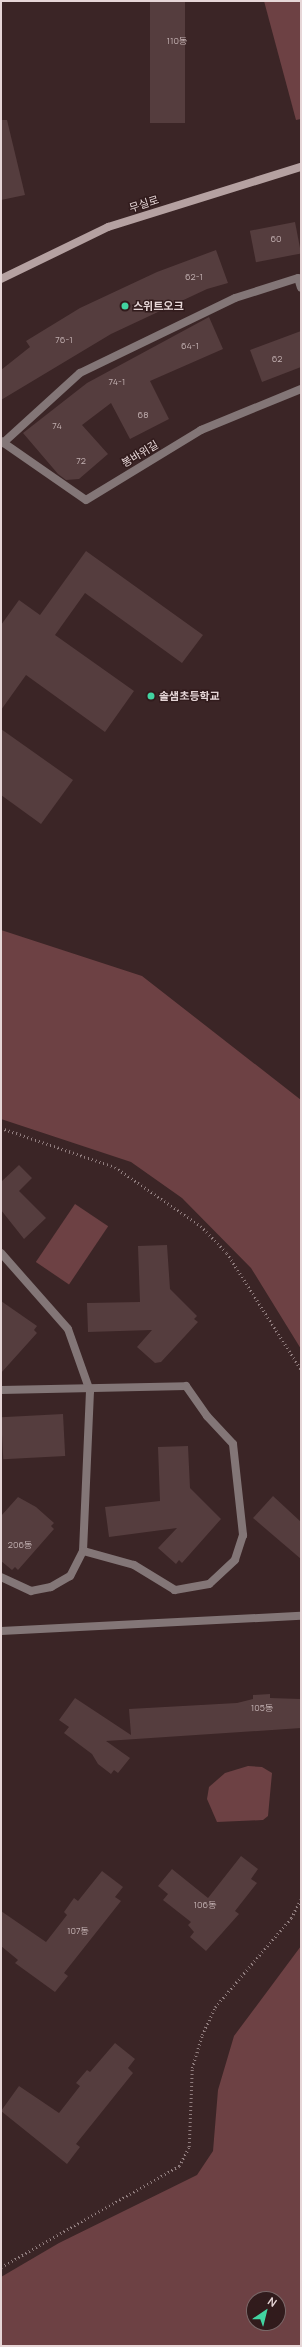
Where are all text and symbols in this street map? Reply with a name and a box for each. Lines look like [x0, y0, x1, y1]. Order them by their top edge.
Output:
house number: 110동 [167, 36, 187, 46]
street label: 무실로 [128, 193, 160, 215]
house number: 60 [270, 234, 282, 244]
house number: 62-1 [185, 272, 203, 282]
place label: 스위트오크 [133, 299, 184, 313]
marker: 스위트오크 [120, 301, 130, 311]
house number: 76-1 [55, 335, 73, 345]
house number: 64-1 [181, 341, 199, 351]
house number: 62 [272, 354, 282, 364]
house number: 74-1 [109, 377, 125, 387]
house number: 68 [138, 410, 148, 420]
house number: 74 [52, 421, 62, 431]
street label: 봉바위길 [119, 438, 161, 470]
house number: 72 [76, 456, 86, 466]
place label: 솔샘초등학교 [159, 689, 220, 703]
marker: 솔샘초등학교 [146, 691, 156, 701]
house number: 206동 [8, 1540, 32, 1550]
house number: 105동 [251, 1703, 273, 1713]
house number: 106동 [194, 1900, 216, 1910]
house number: 107동 [67, 1926, 89, 1936]
north arrow [246, 2291, 286, 2331]
text: N [265, 2293, 280, 2310]

